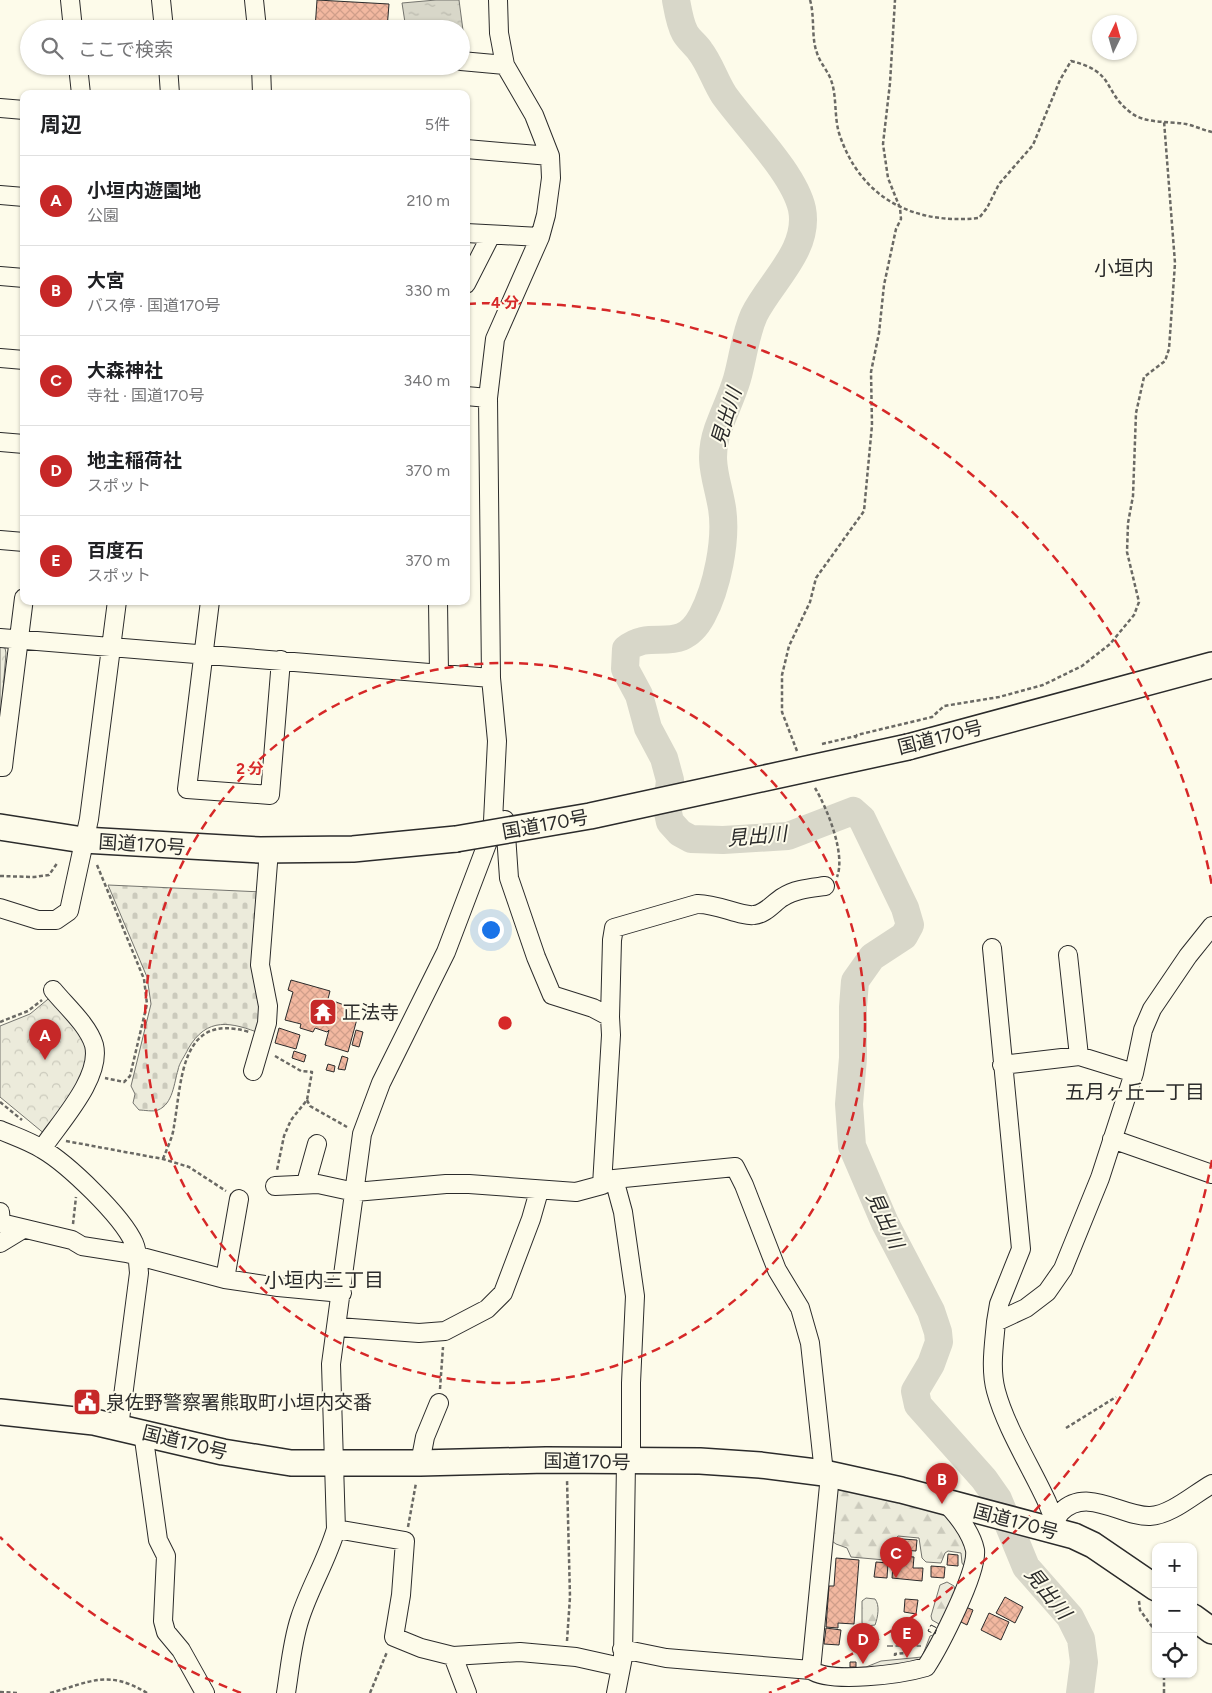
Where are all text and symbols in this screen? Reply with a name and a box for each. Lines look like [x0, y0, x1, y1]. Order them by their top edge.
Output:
north arrow [1092, 15, 1137, 60]
search box [20, 20, 470, 75]
icon: search [38, 34, 66, 62]
text: ここで検索 [78, 38, 173, 61]
text: 周辺 [40, 112, 82, 137]
text: 5件 [425, 115, 450, 134]
text: 小垣内遊園地 [87, 179, 201, 202]
text: A [50, 191, 62, 210]
text: 210 m [407, 191, 450, 210]
text: 公園 [87, 206, 119, 225]
district label: 小垣内 [1094, 256, 1154, 280]
text: 大宮 [87, 269, 125, 292]
text: B [51, 281, 61, 300]
text: 330 m [405, 281, 450, 300]
text: 4 分 [491, 294, 519, 312]
text: バス停 · 国道170号 [87, 296, 220, 315]
text: 大森神社 [87, 359, 163, 382]
text: C [50, 371, 62, 390]
text: 340 m [404, 371, 450, 390]
water label: 見出川 [706, 383, 747, 449]
text: 寺社 · 国道170号 [87, 386, 204, 405]
text: 地主稲荷社 [87, 449, 182, 472]
text: D [50, 461, 62, 480]
text: 370 m [405, 461, 450, 480]
text: スポット [87, 476, 151, 495]
text: 百度石 [87, 539, 144, 562]
text: E [51, 551, 61, 570]
text: 370 m [405, 551, 450, 570]
text: スポット [87, 566, 151, 585]
street label: 国道170号 [895, 716, 985, 759]
text: 2 分 [236, 760, 264, 778]
street label: 国道170号 [500, 806, 590, 843]
water label: 見出川 [726, 821, 790, 851]
street label: 国道170号 [98, 830, 186, 859]
your location [478, 917, 504, 943]
temple icon: 正法寺 [308, 997, 338, 1027]
place label: 正法寺 [342, 1001, 399, 1024]
centre of rings [496, 1014, 514, 1032]
pin: A [29, 1019, 61, 1060]
district label: 五月ヶ丘一丁目 [1065, 1080, 1205, 1104]
water label: 見出川 [861, 1188, 909, 1254]
district label: 小垣内三丁目 [264, 1268, 384, 1292]
public building icon: 泉佐野警察署熊取町小垣内交番 [72, 1387, 102, 1417]
place label: 泉佐野警察署熊取町小垣内交番 [106, 1391, 372, 1414]
street label: 国道170号 [140, 1421, 230, 1464]
street label: 国道170号 [543, 1449, 631, 1474]
pin: B [926, 1463, 958, 1504]
street label: 国道170号 [971, 1499, 1061, 1544]
pin: C [880, 1537, 912, 1578]
map controls [1152, 1543, 1197, 1678]
button: + [1152, 1543, 1197, 1588]
water label: 見出川 [1020, 1562, 1077, 1625]
button: − [1152, 1588, 1197, 1633]
pin: E [891, 1617, 923, 1658]
pin: D [847, 1623, 879, 1664]
button: locate [1152, 1633, 1197, 1678]

